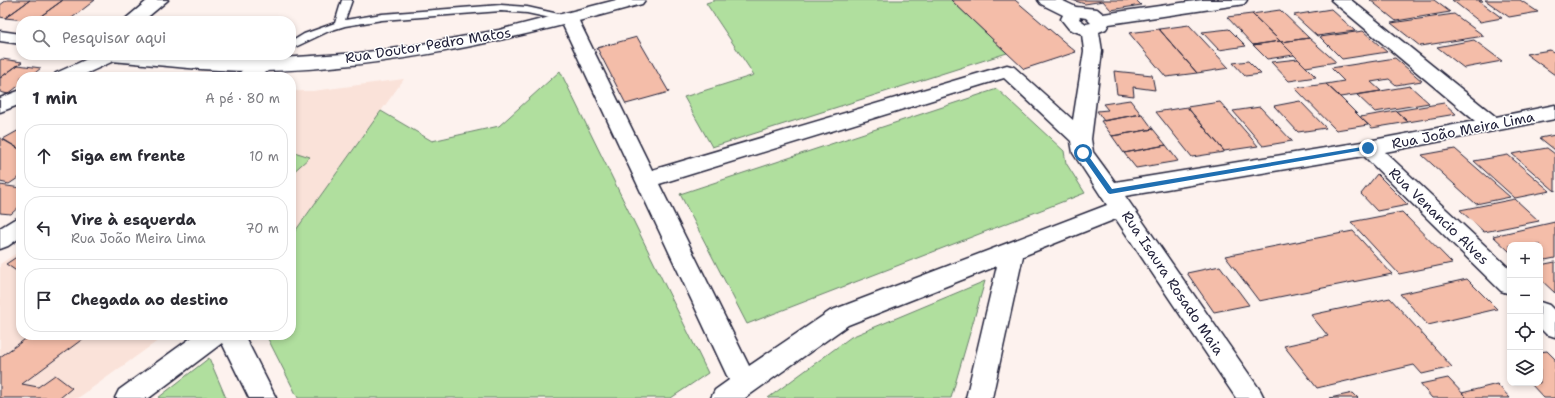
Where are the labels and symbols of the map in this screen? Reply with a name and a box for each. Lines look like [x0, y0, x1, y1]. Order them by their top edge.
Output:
street label: Rua Doutor Pedro Matos [344, 23, 512, 67]
street label: Rua João Meira Lima [1390, 107, 1536, 153]
route end [1359, 139, 1377, 157]
route start [1074, 144, 1092, 162]
street label: Rua Venancio Alves [1385, 164, 1493, 268]
street label: Rua Isaura Rosado Maia [1118, 208, 1228, 359]

